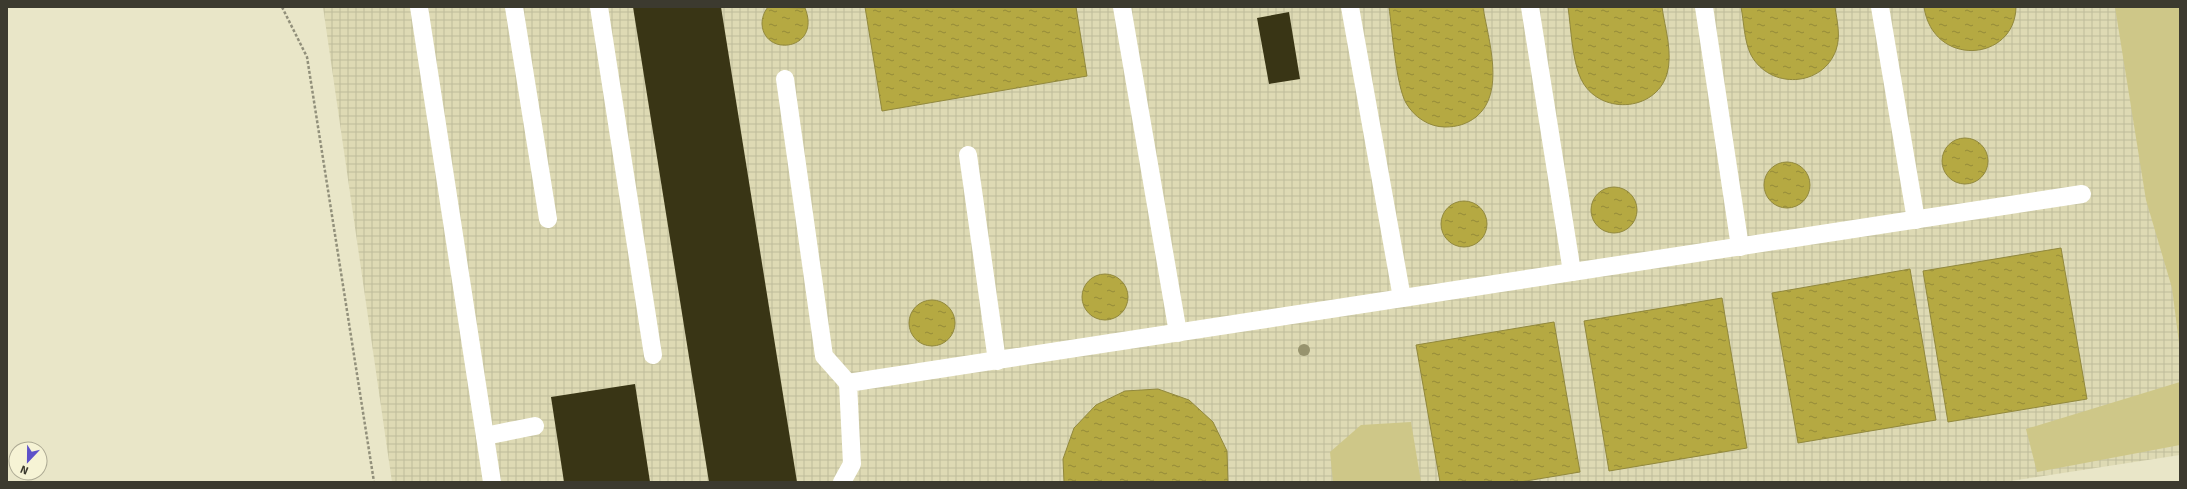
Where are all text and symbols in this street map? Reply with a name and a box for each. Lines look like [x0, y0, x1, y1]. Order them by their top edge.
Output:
north arrow [8, 441, 48, 481]
text: N [18, 462, 30, 477]

